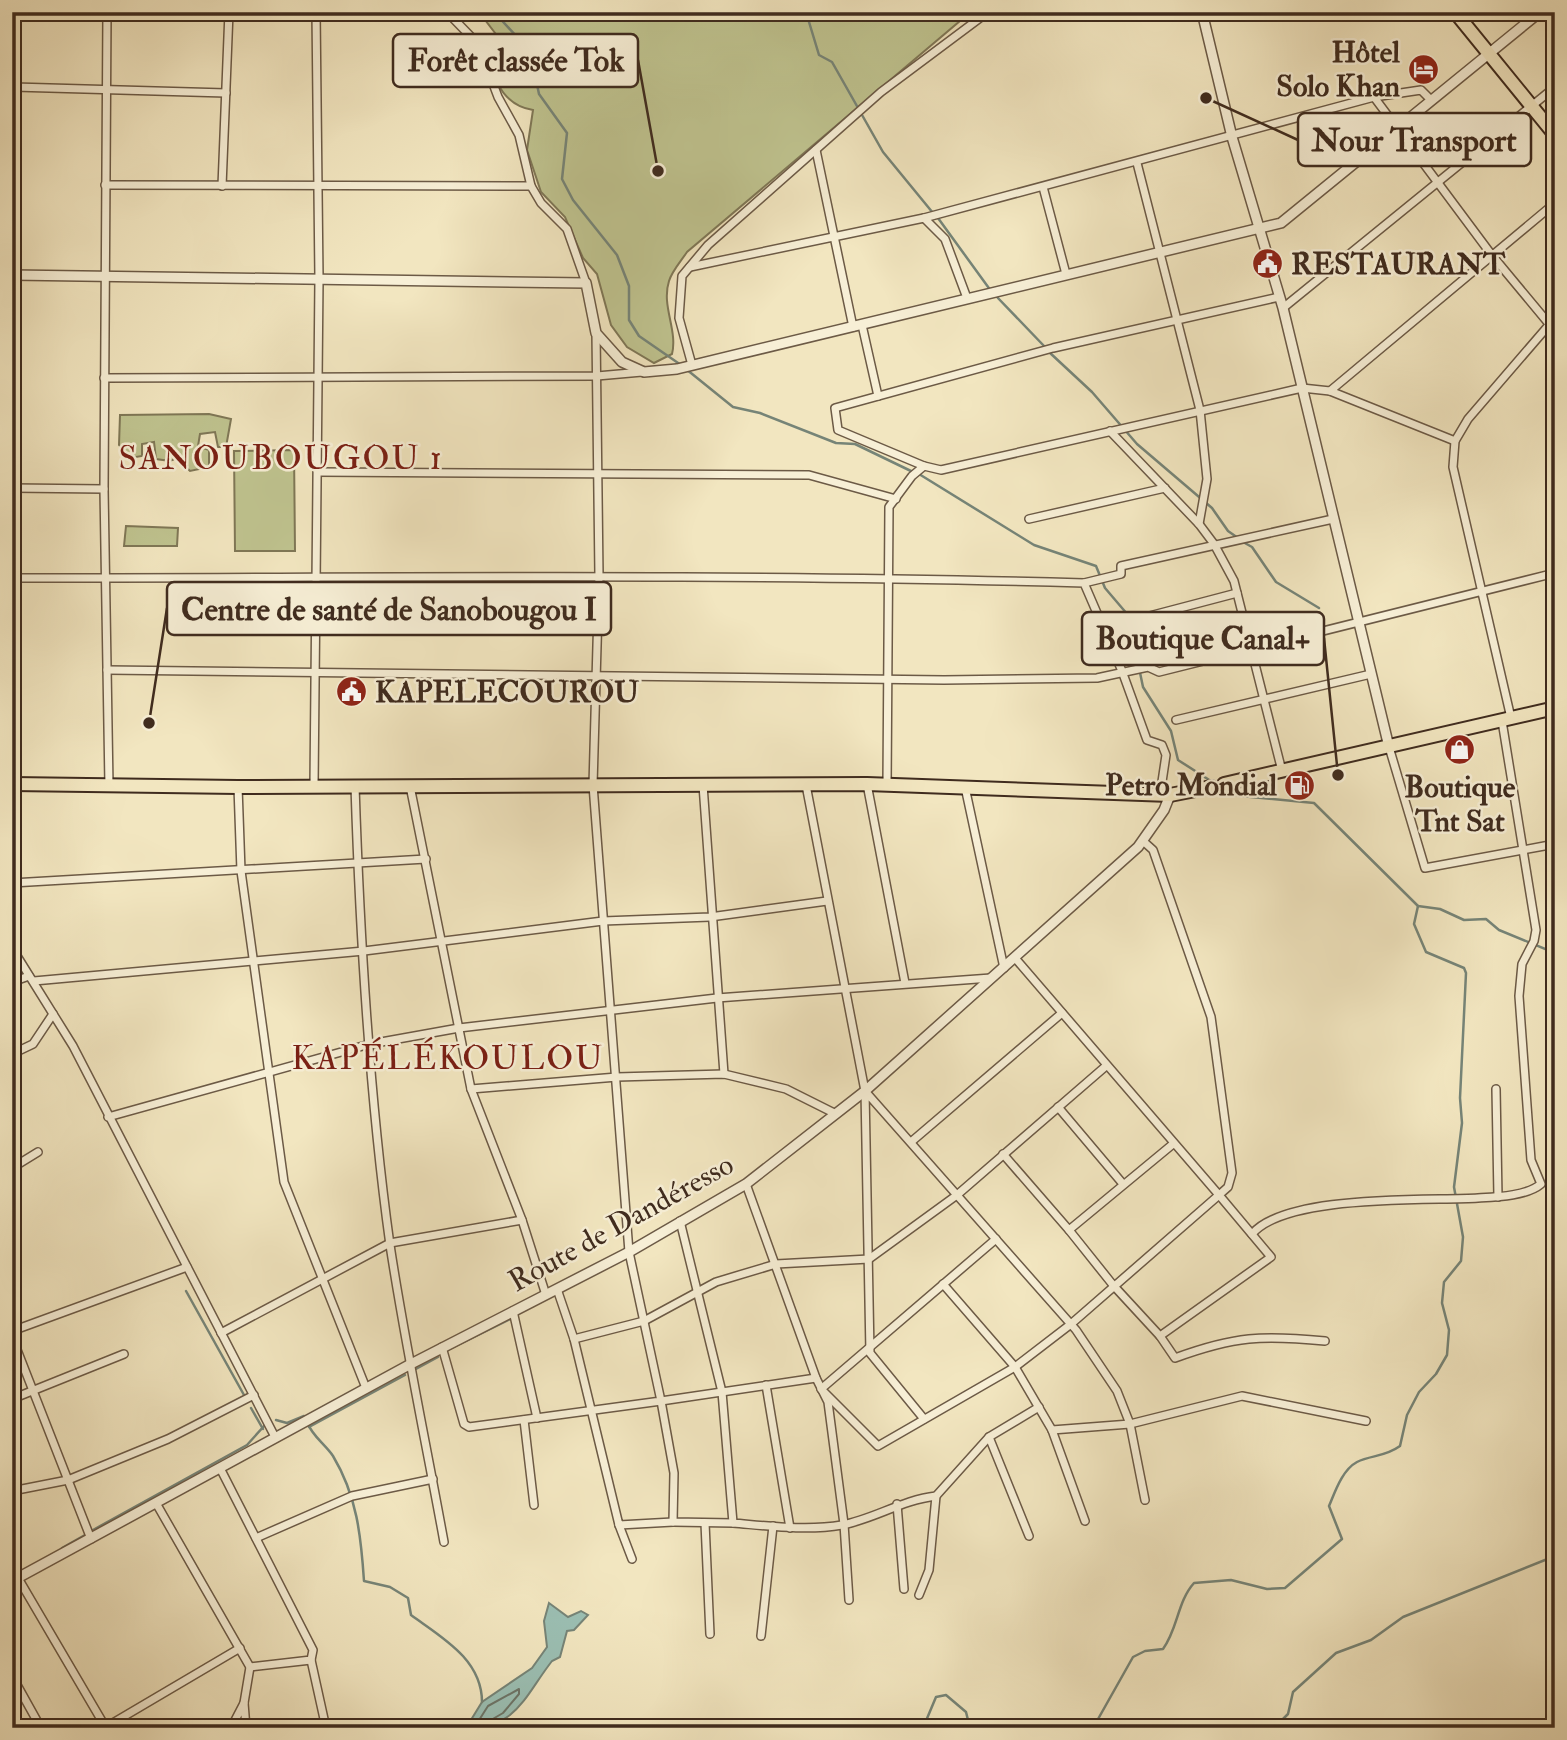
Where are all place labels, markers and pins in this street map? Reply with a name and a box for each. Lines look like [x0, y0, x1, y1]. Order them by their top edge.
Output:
callout: Forêt classée Tok [393, 34, 638, 87]
place label: Hôtel Solo Khan [1276, 34, 1401, 105]
hotel icon: Hôtel Solo Khan [1406, 52, 1440, 86]
callout: Nour Transport [1298, 113, 1531, 166]
place label: RESTAURANT [1291, 246, 1506, 283]
public building icon: RESTAURANT [1251, 247, 1285, 281]
callout: Centre de santé de Sanobougou I [167, 582, 611, 635]
callout: Boutique Canal+ [1082, 612, 1324, 665]
place label: KAPELECOUROU [375, 674, 640, 711]
public building icon: KAPELECOUROU [335, 675, 369, 709]
shop icon: Boutique Tnt Sat [1443, 732, 1477, 766]
place label: Petro Mondial [1105, 767, 1277, 804]
fuel station icon: Petro Mondial [1283, 768, 1317, 802]
place label: Boutique Tnt Sat [1405, 769, 1516, 840]

